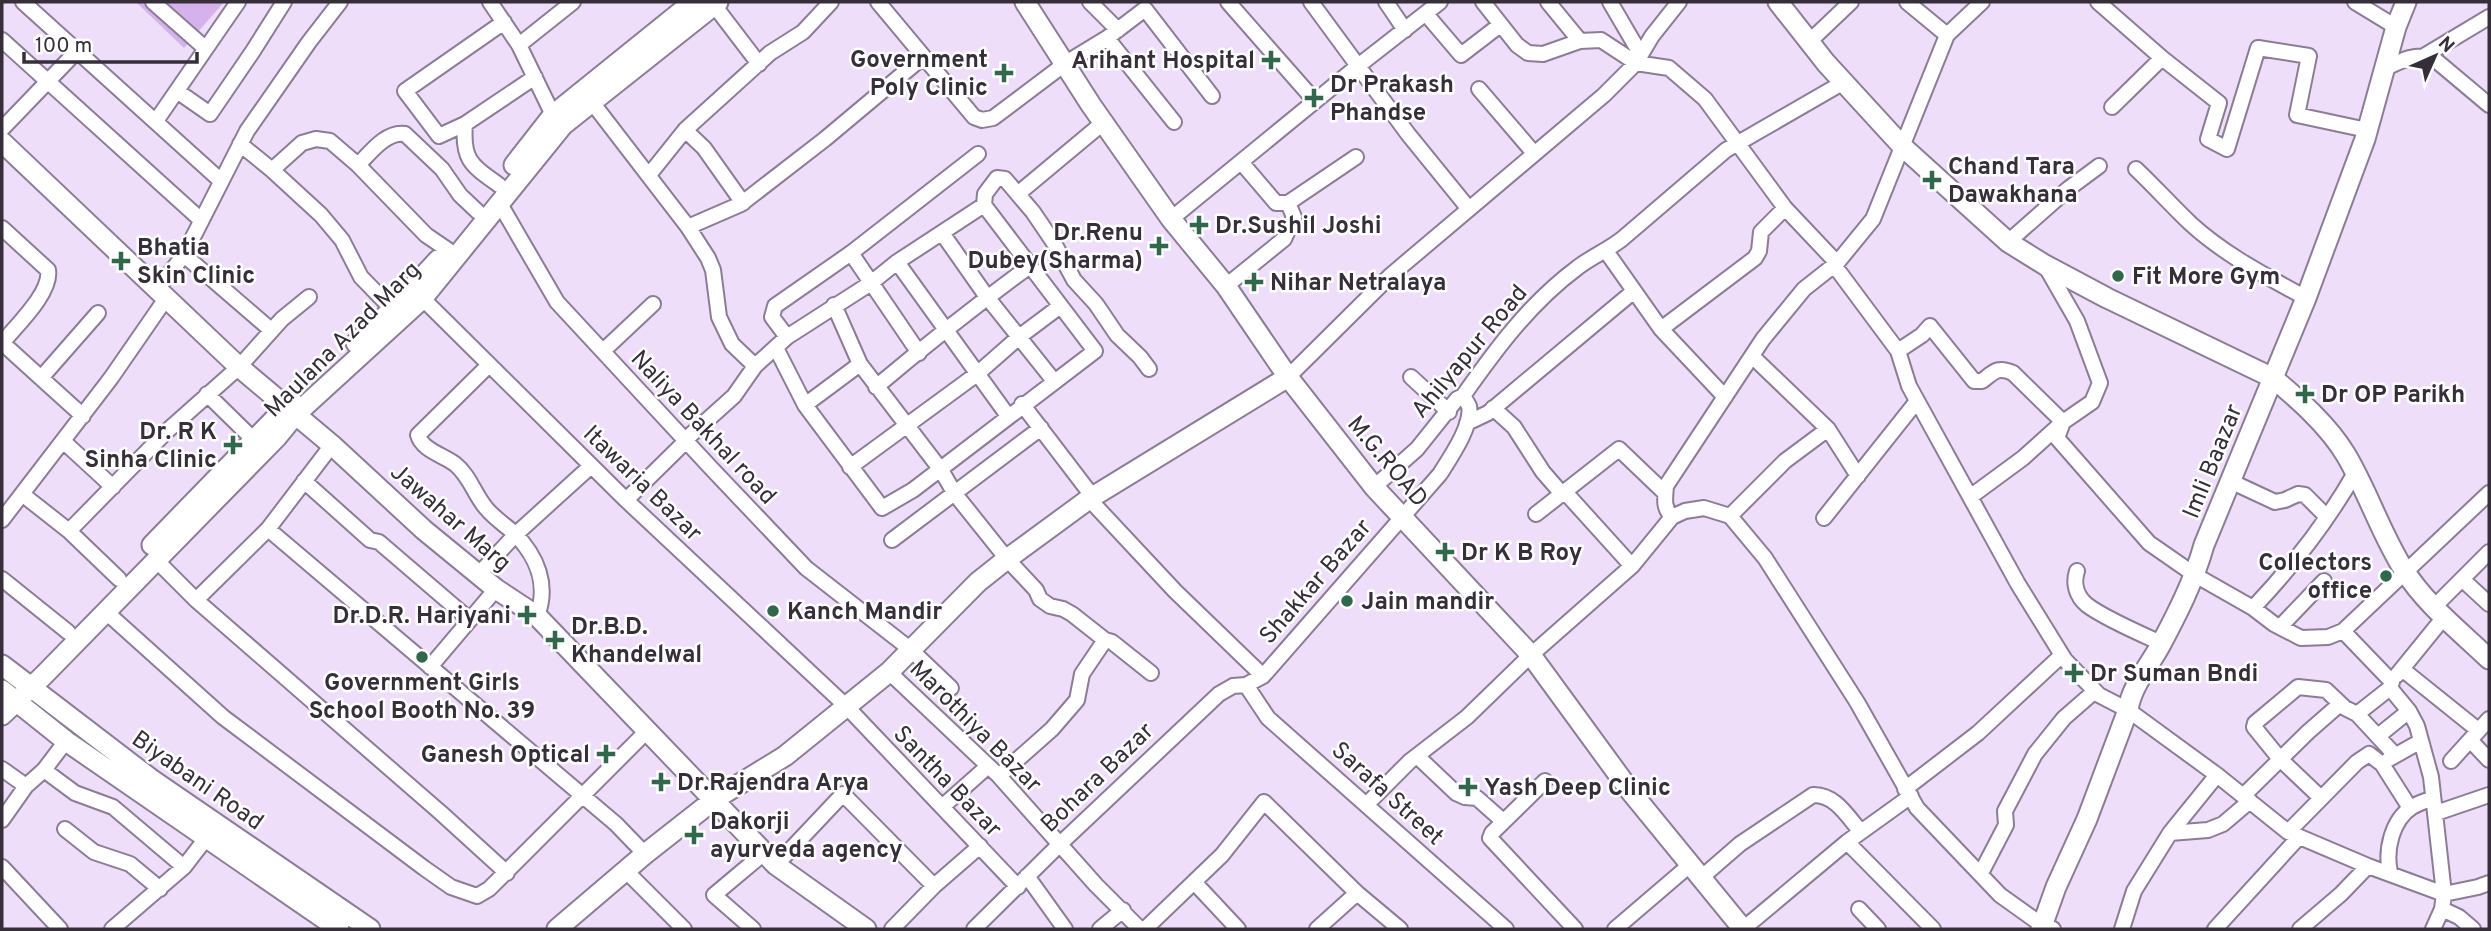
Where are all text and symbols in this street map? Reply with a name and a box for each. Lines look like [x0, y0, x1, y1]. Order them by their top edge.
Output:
scale bar [24, 21, 198, 65]
north arrow [2400, 21, 2470, 91]
text: N [2432, 32, 2459, 59]
text: 100 m [35, 33, 92, 60]
place label: Government Poly Clinic [850, 46, 988, 104]
place label: Arihant Hospital [1071, 47, 1255, 77]
marker: Arihant Hospital [1261, 50, 1281, 70]
marker: Government Poly Clinic [994, 63, 1014, 83]
place label: Dr Prakash Phandse [1330, 71, 1454, 129]
marker: Dr Prakash Phandse [1304, 88, 1324, 108]
place label: Chand Tara Dawakhana [1948, 153, 2078, 211]
marker: Chand Tara Dawakhana [1922, 170, 1942, 190]
place label: Dr.Sushil Joshi [1215, 212, 1382, 242]
marker: Dr.Sushil Joshi [1189, 215, 1209, 235]
place label: Dr.Renu Dubey(Sharma) [968, 219, 1143, 277]
place label: Bhatia Skin Clinic [137, 234, 255, 292]
marker: Dr.Renu Dubey(Sharma) [1149, 236, 1169, 256]
marker: Bhatia Skin Clinic [111, 251, 131, 271]
street label: Maulana Azad Marg [259, 256, 428, 425]
place label: Fit More Gym [2132, 263, 2280, 293]
marker: Fit More Gym [2110, 268, 2126, 284]
place label: Nihar Netralaya [1270, 269, 1446, 299]
marker: Nihar Netralaya [1244, 272, 1264, 292]
street label: Ahilyapur Road [1406, 279, 1535, 425]
street label: Naliya Bakhal road [623, 345, 782, 512]
place label: Dr OP Parikh [2321, 381, 2465, 411]
marker: Dr OP Parikh [2295, 384, 2315, 404]
street label: Imli Baazar [2177, 400, 2250, 523]
street label: M.G.ROAD [1340, 410, 1433, 514]
place label: Dr. R K Sinha Clinic [85, 418, 217, 476]
street label: Itawaria Bazar [576, 420, 708, 549]
marker: Dr. R K Sinha Clinic [223, 435, 243, 455]
street label: Jawahar Marg [383, 458, 516, 579]
street label: Shakkar Bazar [1254, 513, 1379, 651]
place label: Dr K B Roy [1461, 539, 1582, 569]
marker: Dr K B Roy [1435, 542, 1455, 562]
place label: Collectors office [2258, 549, 2372, 607]
marker: Collectors office [2378, 568, 2394, 584]
place label: Jain mandir [1361, 588, 1494, 618]
marker: Jain mandir [1339, 593, 1355, 609]
place label: Kanch Mandir [787, 598, 942, 628]
place label: Dr.D.R. Hariyani [332, 602, 511, 632]
marker: Kanch Mandir [765, 603, 781, 619]
marker: Dr.D.R. Hariyani [517, 605, 537, 625]
place label: Dr.B.D. Khandelwal [571, 613, 702, 671]
marker: Dr.B.D. Khandelwal [545, 630, 565, 650]
marker: Government Girls School Booth No. 39 [414, 649, 430, 665]
street label: Marothiya Bazar [902, 655, 1047, 800]
place label: Dr Suman Bndi [2090, 660, 2258, 690]
marker: Dr Suman Bndi [2064, 663, 2084, 683]
place label: Government Girls School Booth No. 39 [309, 669, 535, 727]
street label: Bohara Bazar [1035, 717, 1161, 840]
street label: Santha Bazar [886, 720, 1007, 845]
street label: Biyabani Road [125, 725, 269, 838]
street label: Sarafa Street [1324, 736, 1449, 853]
place label: Ganesh Optical [421, 741, 590, 771]
marker: Ganesh Optical [596, 744, 616, 764]
place label: Dr.Rajendra Arya [677, 769, 869, 799]
marker: Dr.Rajendra Arya [651, 772, 671, 792]
place label: Yash Deep Clinic [1484, 774, 1671, 804]
marker: Yash Deep Clinic [1458, 777, 1478, 797]
place label: Dakorji ayurveda agency [710, 808, 903, 866]
marker: Dakorji ayurveda agency [684, 825, 704, 845]

